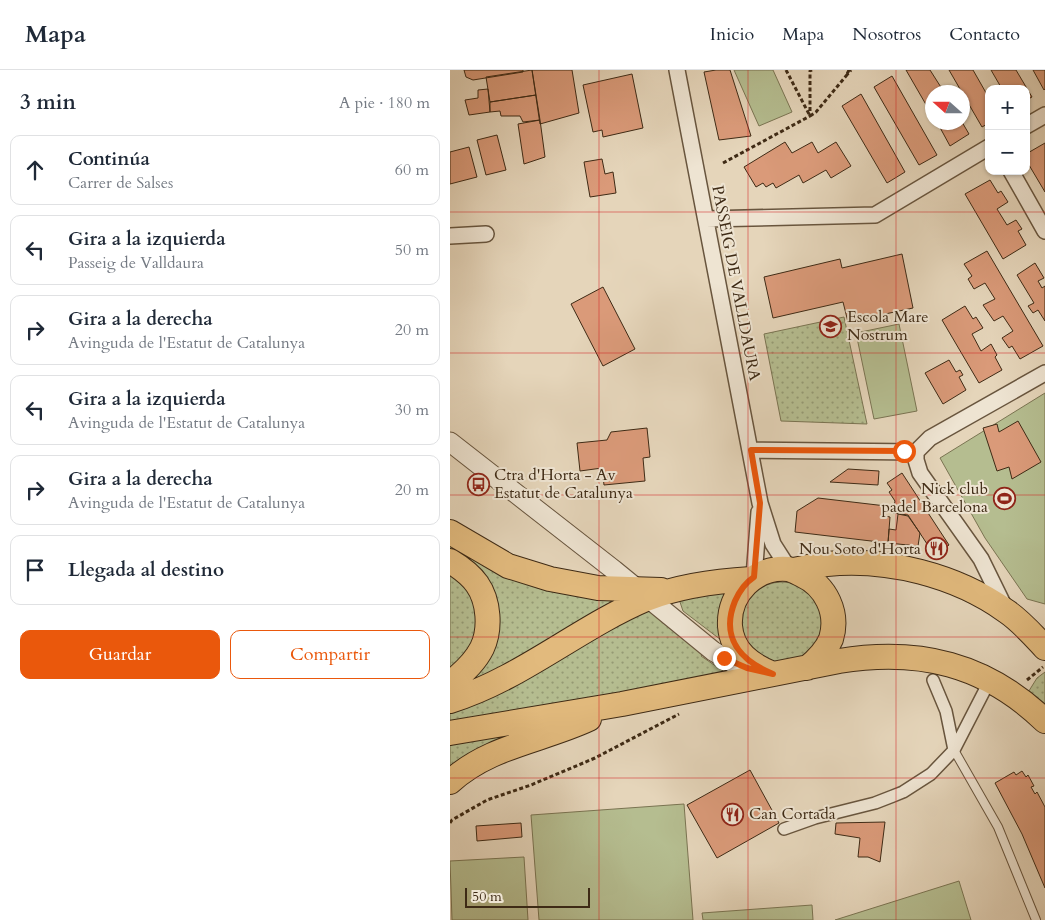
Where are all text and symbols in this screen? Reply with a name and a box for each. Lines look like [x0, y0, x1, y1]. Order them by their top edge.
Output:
text: Mapa [25, 18, 86, 51]
text: Inicio [710, 22, 754, 47]
text: Mapa [782, 22, 824, 47]
text: Nosotros [852, 22, 921, 47]
text: Contacto [949, 22, 1020, 47]
north arrow [925, 85, 970, 130]
map controls [985, 85, 1030, 175]
button: + [985, 85, 1030, 130]
text: 3 min [20, 88, 76, 117]
text: A pie · 180 m [339, 92, 430, 114]
button: − [985, 130, 1030, 175]
text: Continúa [68, 146, 150, 172]
icon: ahead [21, 156, 49, 184]
text: 60 m [395, 159, 429, 181]
text: Carrer de Salses [68, 172, 173, 194]
street label: PASSEIG DE VALLDAURA [706, 183, 766, 383]
text: Gira a la izquierda [68, 226, 226, 252]
icon: left [21, 236, 49, 264]
text: 50 m [395, 239, 429, 261]
text: Passeig de Valldaura [68, 252, 204, 274]
text: Gira a la derecha [68, 306, 213, 332]
place label: Escola Mare Nostrum [847, 306, 929, 346]
school or university icon: Escola Mare Nostrum [819, 314, 843, 338]
icon: right [21, 316, 49, 344]
text: 20 m [395, 319, 429, 341]
text: Avinguda de l'Estatut de Catalunya [68, 332, 305, 354]
text: Gira a la izquierda [68, 386, 226, 412]
icon: left [21, 396, 49, 424]
text: 30 m [395, 399, 429, 421]
text: Avinguda de l'Estatut de Catalunya [68, 412, 305, 434]
route start [893, 440, 916, 463]
place label: Ctra d'Horta - Av Estatut de Catalunya [494, 464, 633, 504]
text: Gira a la derecha [68, 466, 213, 492]
bus stop icon: Ctra d'Horta - Av Estatut de Catalunya [466, 472, 490, 496]
icon: right [21, 476, 49, 504]
place label: Nick club padel Barcelona [882, 478, 988, 518]
text: 20 m [395, 479, 429, 501]
sports icon: Nick club padel Barcelona [992, 486, 1016, 510]
text: Avinguda de l'Estatut de Catalunya [68, 492, 305, 514]
restaurant icon: Nou Soto d'Horta [925, 537, 949, 561]
place label: Nou Soto d'Horta [799, 538, 921, 560]
icon: arrive [21, 556, 49, 584]
text: Llegada al destino [68, 557, 224, 583]
button: Guardar [20, 630, 220, 679]
button: Compartir [230, 630, 430, 679]
route end [713, 647, 736, 670]
restaurant icon: Can Cortada [721, 802, 745, 826]
place label: Can Cortada [749, 803, 836, 825]
scale bar [465, 885, 590, 908]
text: 50 m [472, 887, 502, 906]

